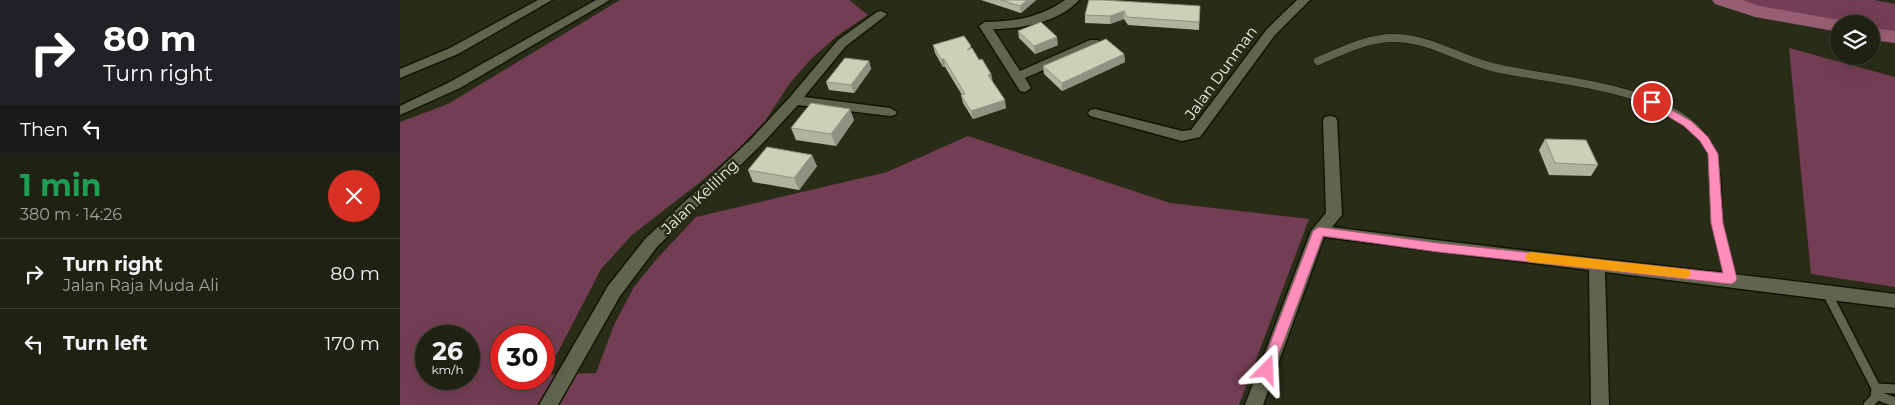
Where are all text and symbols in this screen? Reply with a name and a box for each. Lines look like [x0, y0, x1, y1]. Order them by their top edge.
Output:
map controls [1830, 15, 1880, 65]
button: layers [1830, 15, 1880, 65]
text: 80 m [103, 17, 197, 60]
icon: right [20, 20, 85, 85]
street label: Jalan Dunman [1180, 22, 1261, 124]
text: Turn right [103, 60, 213, 87]
pin [1631, 81, 1673, 123]
icon: arrive [1638, 88, 1666, 116]
icon: left [78, 115, 106, 143]
text: Then [20, 118, 68, 141]
street label: Jalan Keliling [657, 155, 742, 239]
text: 1 min [20, 167, 101, 204]
button: close [328, 170, 380, 222]
text: 380 m · 14:26 [20, 205, 122, 224]
text: Turn right [63, 253, 163, 276]
icon: right [20, 260, 48, 288]
text: 80 m [330, 262, 380, 285]
text: Jalan Raja Muda Ali [63, 276, 219, 295]
speed limit sign: 30 [490, 325, 555, 390]
icon: left [20, 330, 48, 358]
text: Turn left [63, 332, 148, 355]
text: 170 m [325, 332, 380, 355]
text: 26 [432, 336, 463, 366]
position arrow [1240, 343, 1292, 395]
text: km/h [431, 362, 464, 377]

